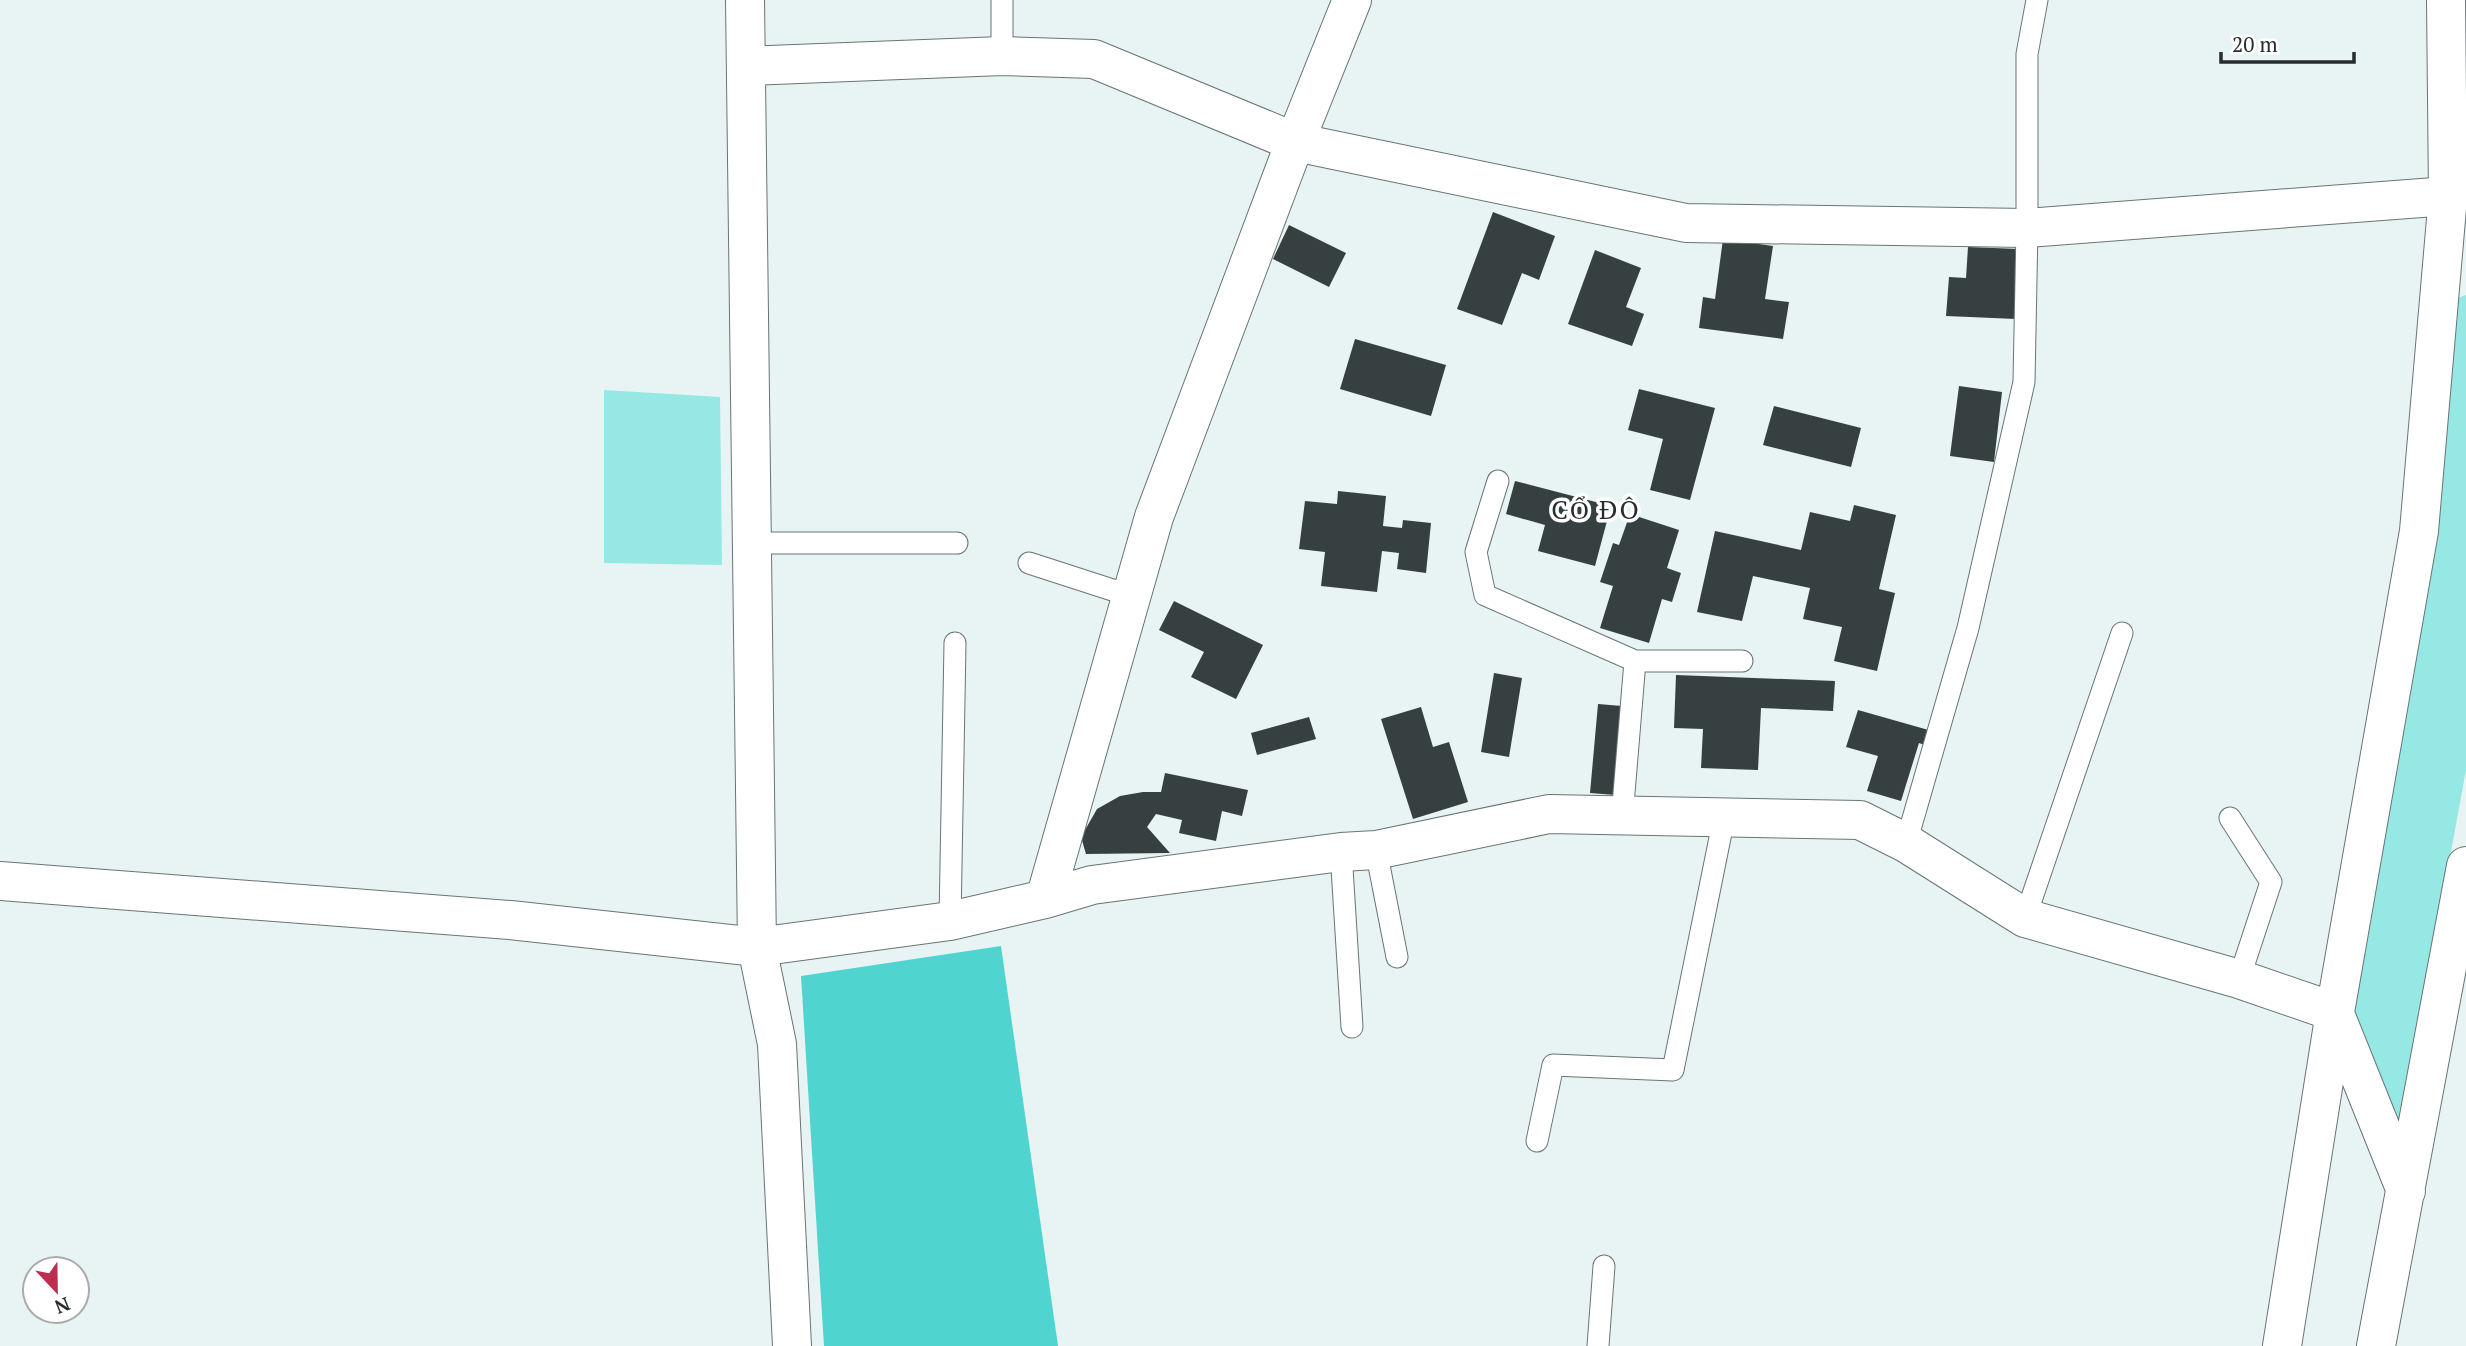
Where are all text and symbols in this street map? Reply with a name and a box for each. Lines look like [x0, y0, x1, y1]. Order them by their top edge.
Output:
scale bar [2221, 21, 2354, 65]
text: 20 m [2232, 30, 2278, 58]
district label: CỔ ĐÔ [1551, 492, 1641, 526]
north arrow [21, 1255, 91, 1325]
text: N [51, 1292, 74, 1321]

